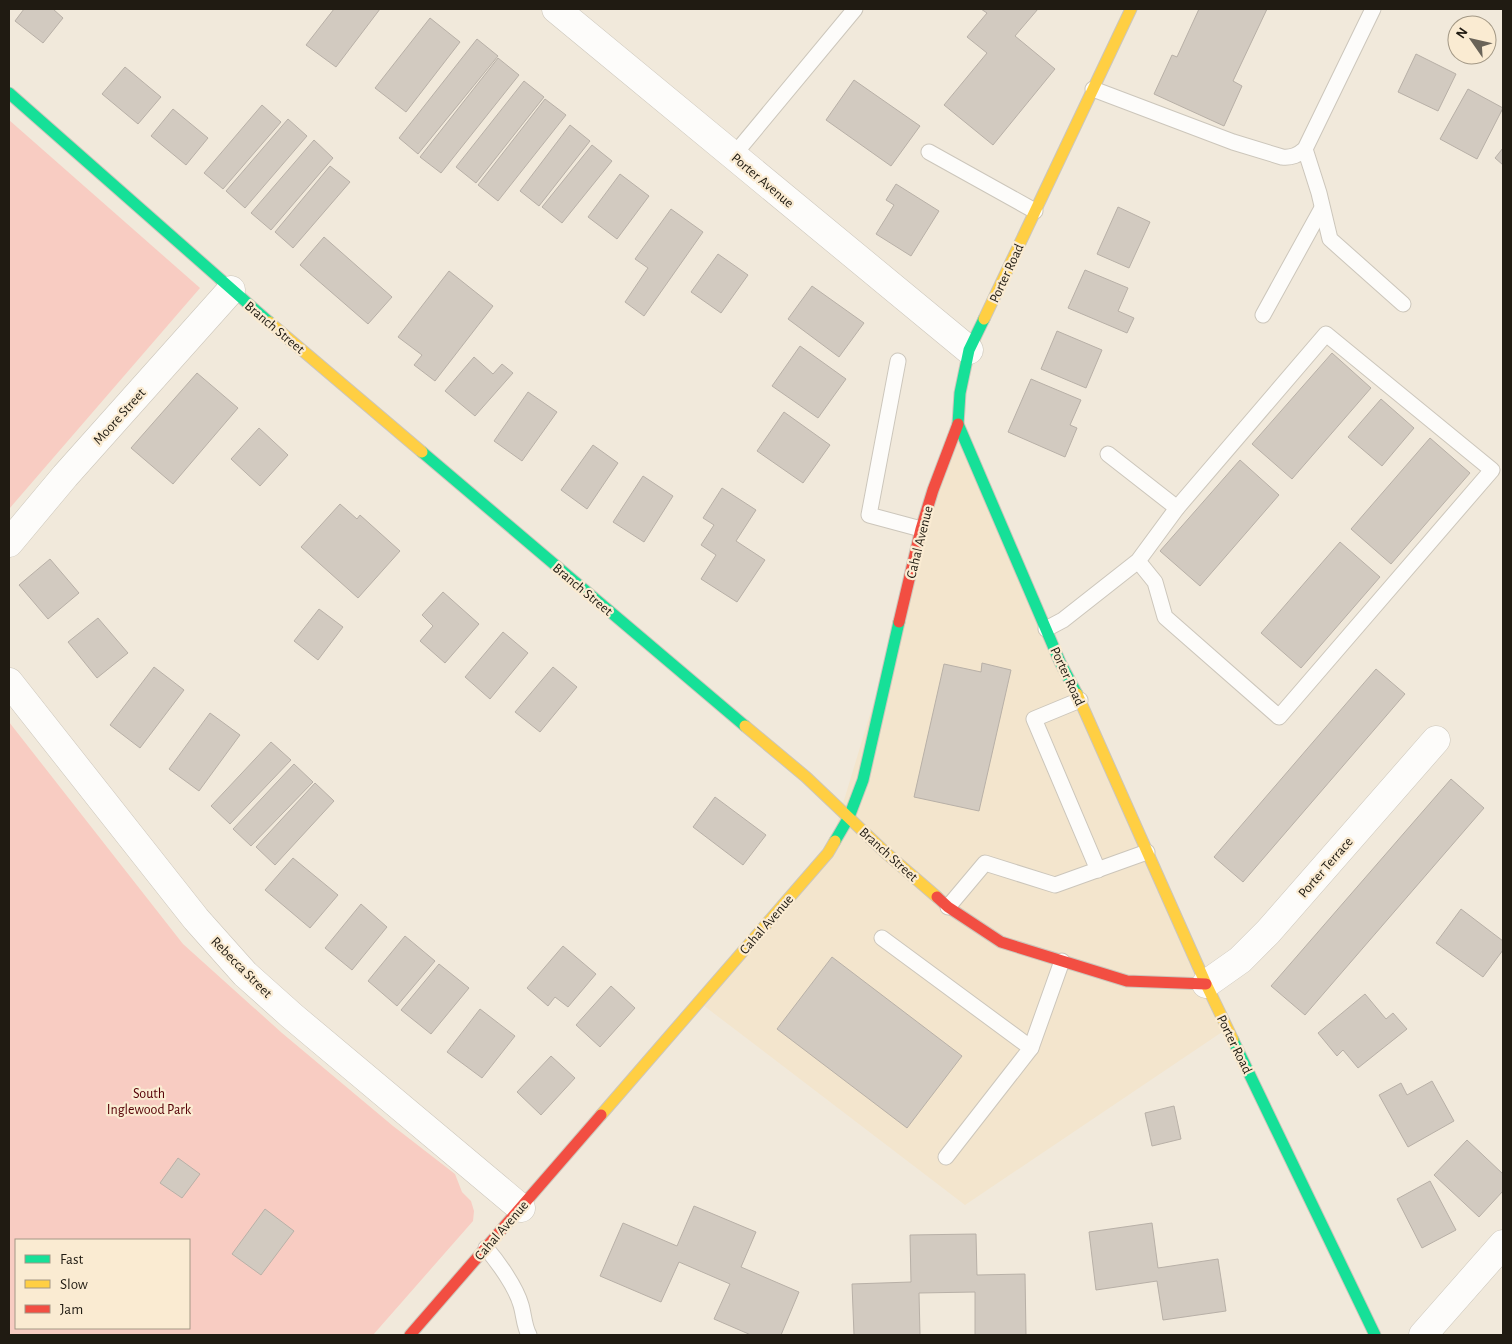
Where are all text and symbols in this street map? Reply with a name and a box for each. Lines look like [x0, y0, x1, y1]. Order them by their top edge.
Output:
north arrow [1447, 15, 1497, 65]
text: N [1454, 25, 1471, 41]
street label: Porter Avenue [729, 151, 796, 211]
street label: Porter Road [987, 242, 1027, 305]
street label: Branch Street [242, 299, 307, 357]
street label: Moore Street [91, 385, 149, 448]
street label: Cahal Avenue [904, 505, 936, 580]
street label: Branch Street [550, 561, 615, 619]
street label: Porter Road [1047, 645, 1087, 708]
street label: Branch Street [856, 825, 921, 885]
street label: Porter Terrace [1296, 835, 1356, 901]
street label: Cahal Avenue [737, 892, 796, 957]
street label: Rebecca Street [208, 935, 275, 1001]
street label: Porter Road [1214, 1013, 1254, 1076]
park label: South Inglewood Park [107, 1087, 192, 1117]
street label: Cahal Avenue [472, 1198, 531, 1263]
legend [15, 1239, 190, 1329]
text: Fast [60, 1252, 84, 1267]
text: Slow [60, 1277, 88, 1292]
text: Jam [60, 1302, 83, 1317]

